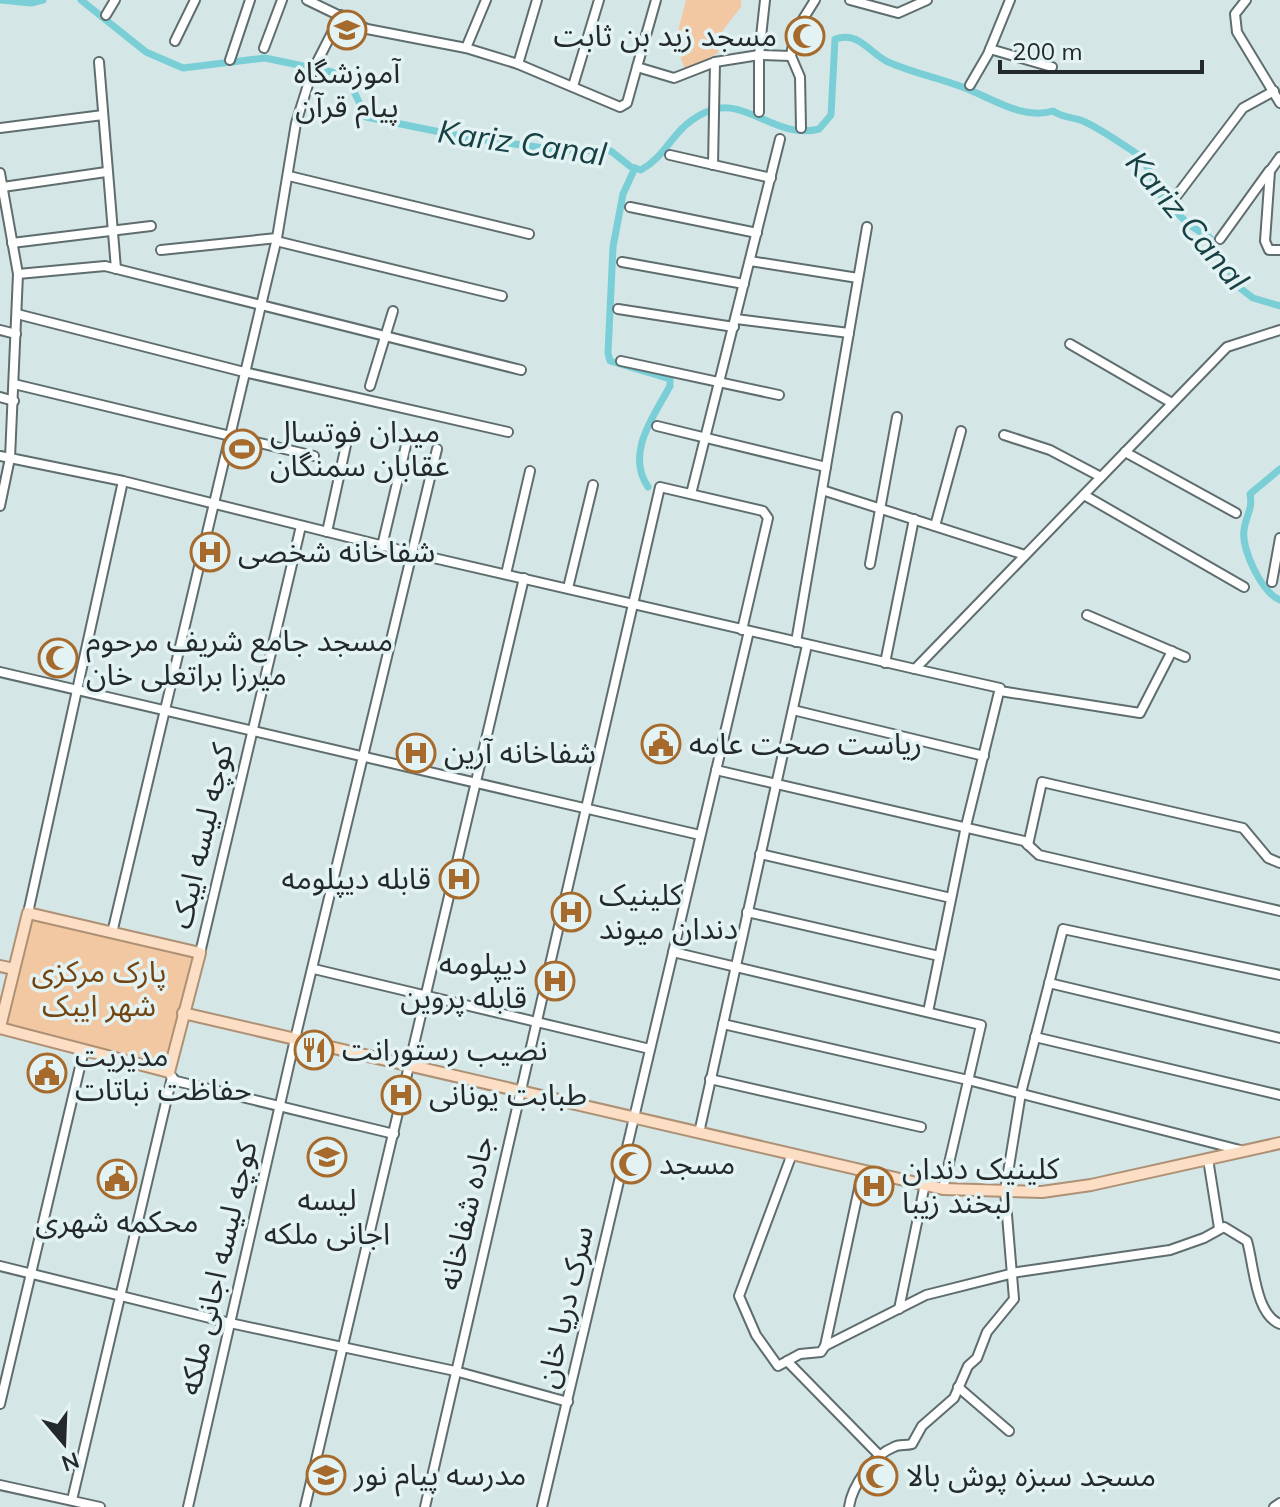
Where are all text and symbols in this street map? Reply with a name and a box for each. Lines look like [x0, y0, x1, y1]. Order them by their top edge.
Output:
school or university icon: آموزشگاه پیام قرآن [326, 9, 368, 51]
mosque icon: مسجد زید بن ثابت [784, 15, 826, 57]
place label: مسجد زید بن ثابت [554, 16, 777, 54]
scale bar [1000, 24, 1202, 74]
text: 200 m [1012, 36, 1083, 66]
place label: آموزشگاه پیام قرآن [294, 53, 402, 129]
water label: Kariz Canal [435, 110, 609, 174]
water label: Kariz Canal [1118, 142, 1258, 299]
place label: میدان فوتسال عقابان سمنگان [270, 412, 450, 484]
sports icon: میدان فوتسال عقابان سمنگان [221, 428, 263, 470]
hospital icon: شفاخانه شخصی [189, 531, 231, 573]
place label: شفاخانه شخصی [238, 532, 435, 570]
place label: مسجد جامع شریف مرحوم میرزا براتعلی خان [86, 621, 393, 693]
mosque icon: مسجد جامع شریف مرحوم میرزا براتعلی خان [37, 637, 79, 679]
public building icon: ریاست صحت عامه [640, 723, 682, 765]
place label: ریاست صحت عامه [689, 724, 922, 762]
hospital icon: شفاخانه آرین [395, 732, 437, 774]
place label: شفاخانه آرین [444, 733, 596, 771]
street label: کوچه لیسه ایبک [161, 739, 242, 932]
hospital icon: قابله دیپلومه [438, 858, 480, 900]
place label: قابله دیپلومه [281, 859, 431, 898]
place label: کلینیک دندان میوند [599, 875, 738, 947]
hospital icon: کلینیک دندان میوند [550, 891, 592, 933]
place label: دیپلومه قابله پروین [400, 944, 527, 1017]
park label: پارک مرکزی شهر ایبک [31, 952, 167, 1024]
hospital icon: دیپلومه قابله پروین [534, 960, 576, 1002]
restaurant icon: نصیب رستورانت [293, 1029, 335, 1071]
place label: نصیب رستورانت [342, 1030, 548, 1068]
place label: مدیریت حفاظت نباتات [75, 1036, 252, 1108]
public building icon: مدیریت حفاظت نباتات [26, 1052, 68, 1094]
hospital icon: طبابت یونانی [380, 1074, 422, 1116]
place label: طبابت یونانی [429, 1075, 587, 1113]
street label: جاده شفاخانه [429, 1132, 501, 1293]
street label: کوچه لیسه اجانی ملکه [169, 1136, 266, 1399]
school or university icon: لیسه اجانی ملکه [306, 1136, 348, 1178]
mosque icon: مسجد [610, 1143, 652, 1185]
place label: مسجد [659, 1144, 735, 1182]
place label: کلینیک دندان لبخند زیبا [902, 1149, 1060, 1221]
public building icon: محکمه شهری [96, 1158, 138, 1200]
hospital icon: کلینیک دندان لبخند زیبا [853, 1165, 895, 1207]
place label: لیسه اجانی ملکه [264, 1180, 390, 1252]
place label: محکمه شهری [35, 1202, 199, 1240]
street label: سرک دریا خان [527, 1222, 601, 1392]
north arrow [24, 1403, 104, 1483]
text: N [58, 1446, 83, 1478]
school or university icon: مدرسه پیام نور [305, 1454, 347, 1496]
place label: مدرسه پیام نور [353, 1455, 526, 1497]
mosque icon: مسجد سبزه پوش بالا [857, 1455, 899, 1497]
place label: مسجد سبزه پوش بالا [906, 1456, 1156, 1495]

